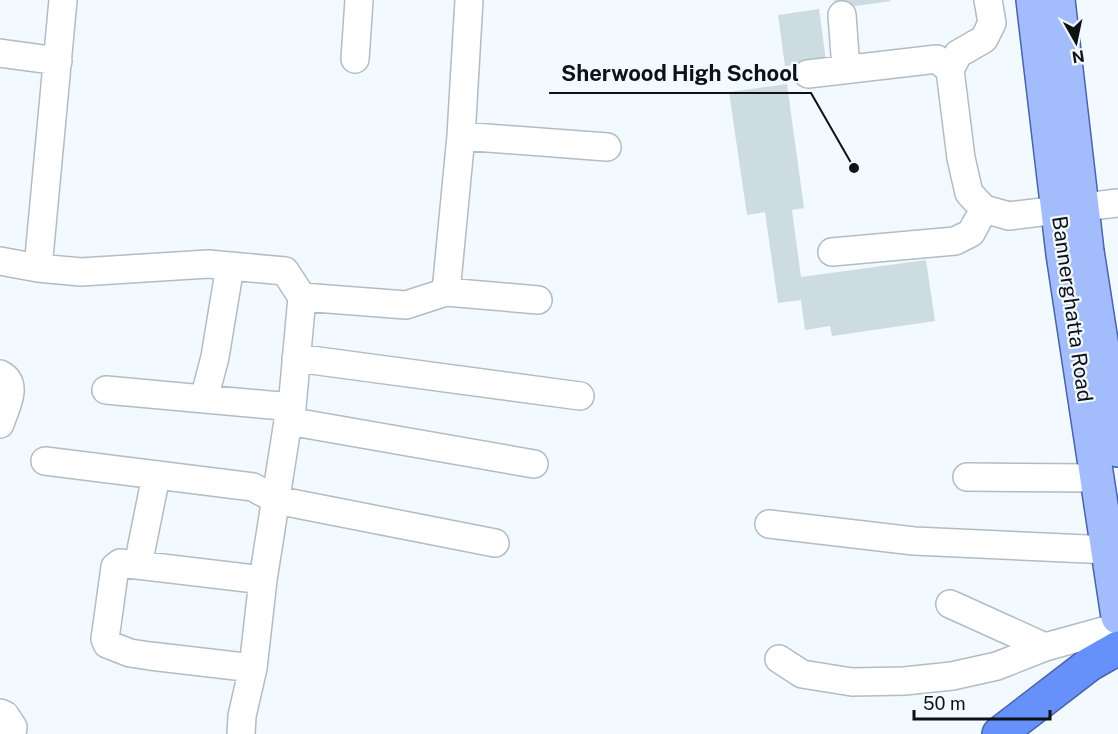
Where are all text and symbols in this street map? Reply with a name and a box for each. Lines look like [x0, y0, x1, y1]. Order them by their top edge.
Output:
north arrow [1046, 12, 1106, 72]
text: N [1071, 46, 1086, 67]
callout: Sherwood High School [549, 53, 811, 93]
text: Sherwood High School [561, 60, 799, 86]
street label: Bannerghatta Road [1047, 214, 1098, 404]
scale bar [914, 683, 1050, 721]
text: 50 m [923, 693, 966, 714]

